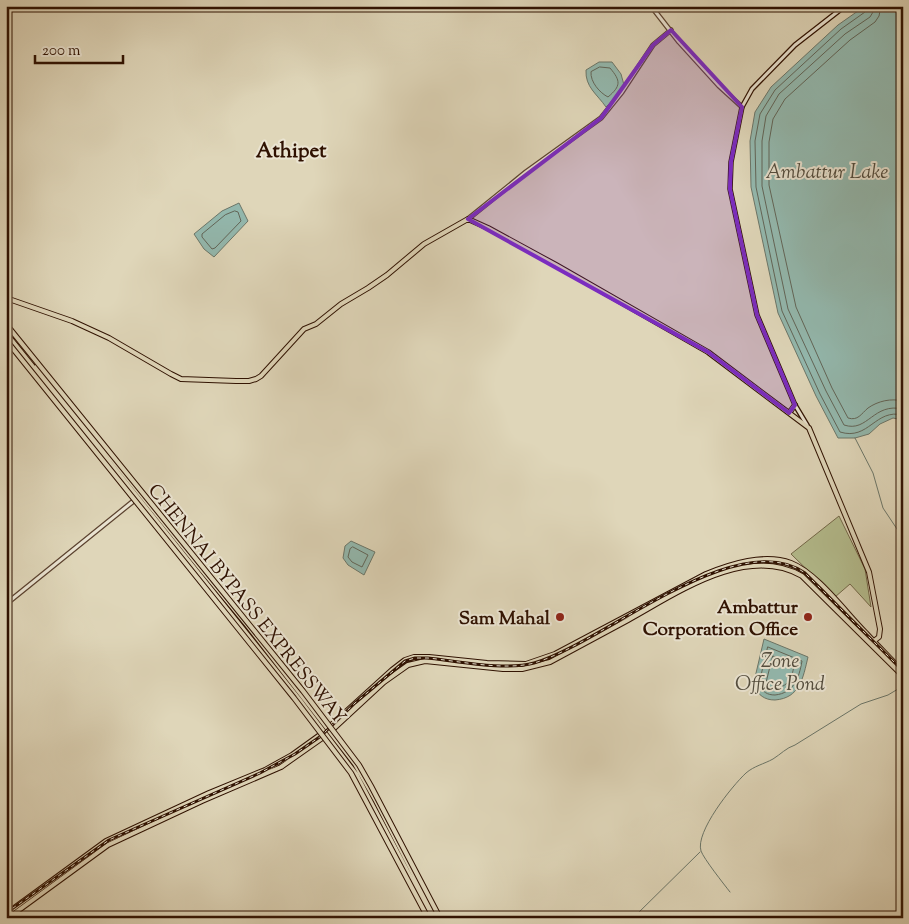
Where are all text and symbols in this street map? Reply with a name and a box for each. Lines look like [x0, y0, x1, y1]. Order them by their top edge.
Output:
scale bar [35, 32, 122, 64]
text: 200 m [42, 41, 81, 62]
district label: Athipet [256, 137, 327, 167]
water label: Ambattur Lake [766, 159, 888, 188]
street label: CHENNAI BYPASS EXPRESSWAY [141, 479, 352, 731]
place label: Ambattur Corporation Office [643, 595, 799, 644]
place label: Sam Mahal [459, 606, 551, 633]
marker: Sam Mahal [554, 611, 566, 623]
marker: Ambattur Corporation Office [802, 611, 814, 623]
water label: Zone Office Pond [735, 648, 825, 700]

